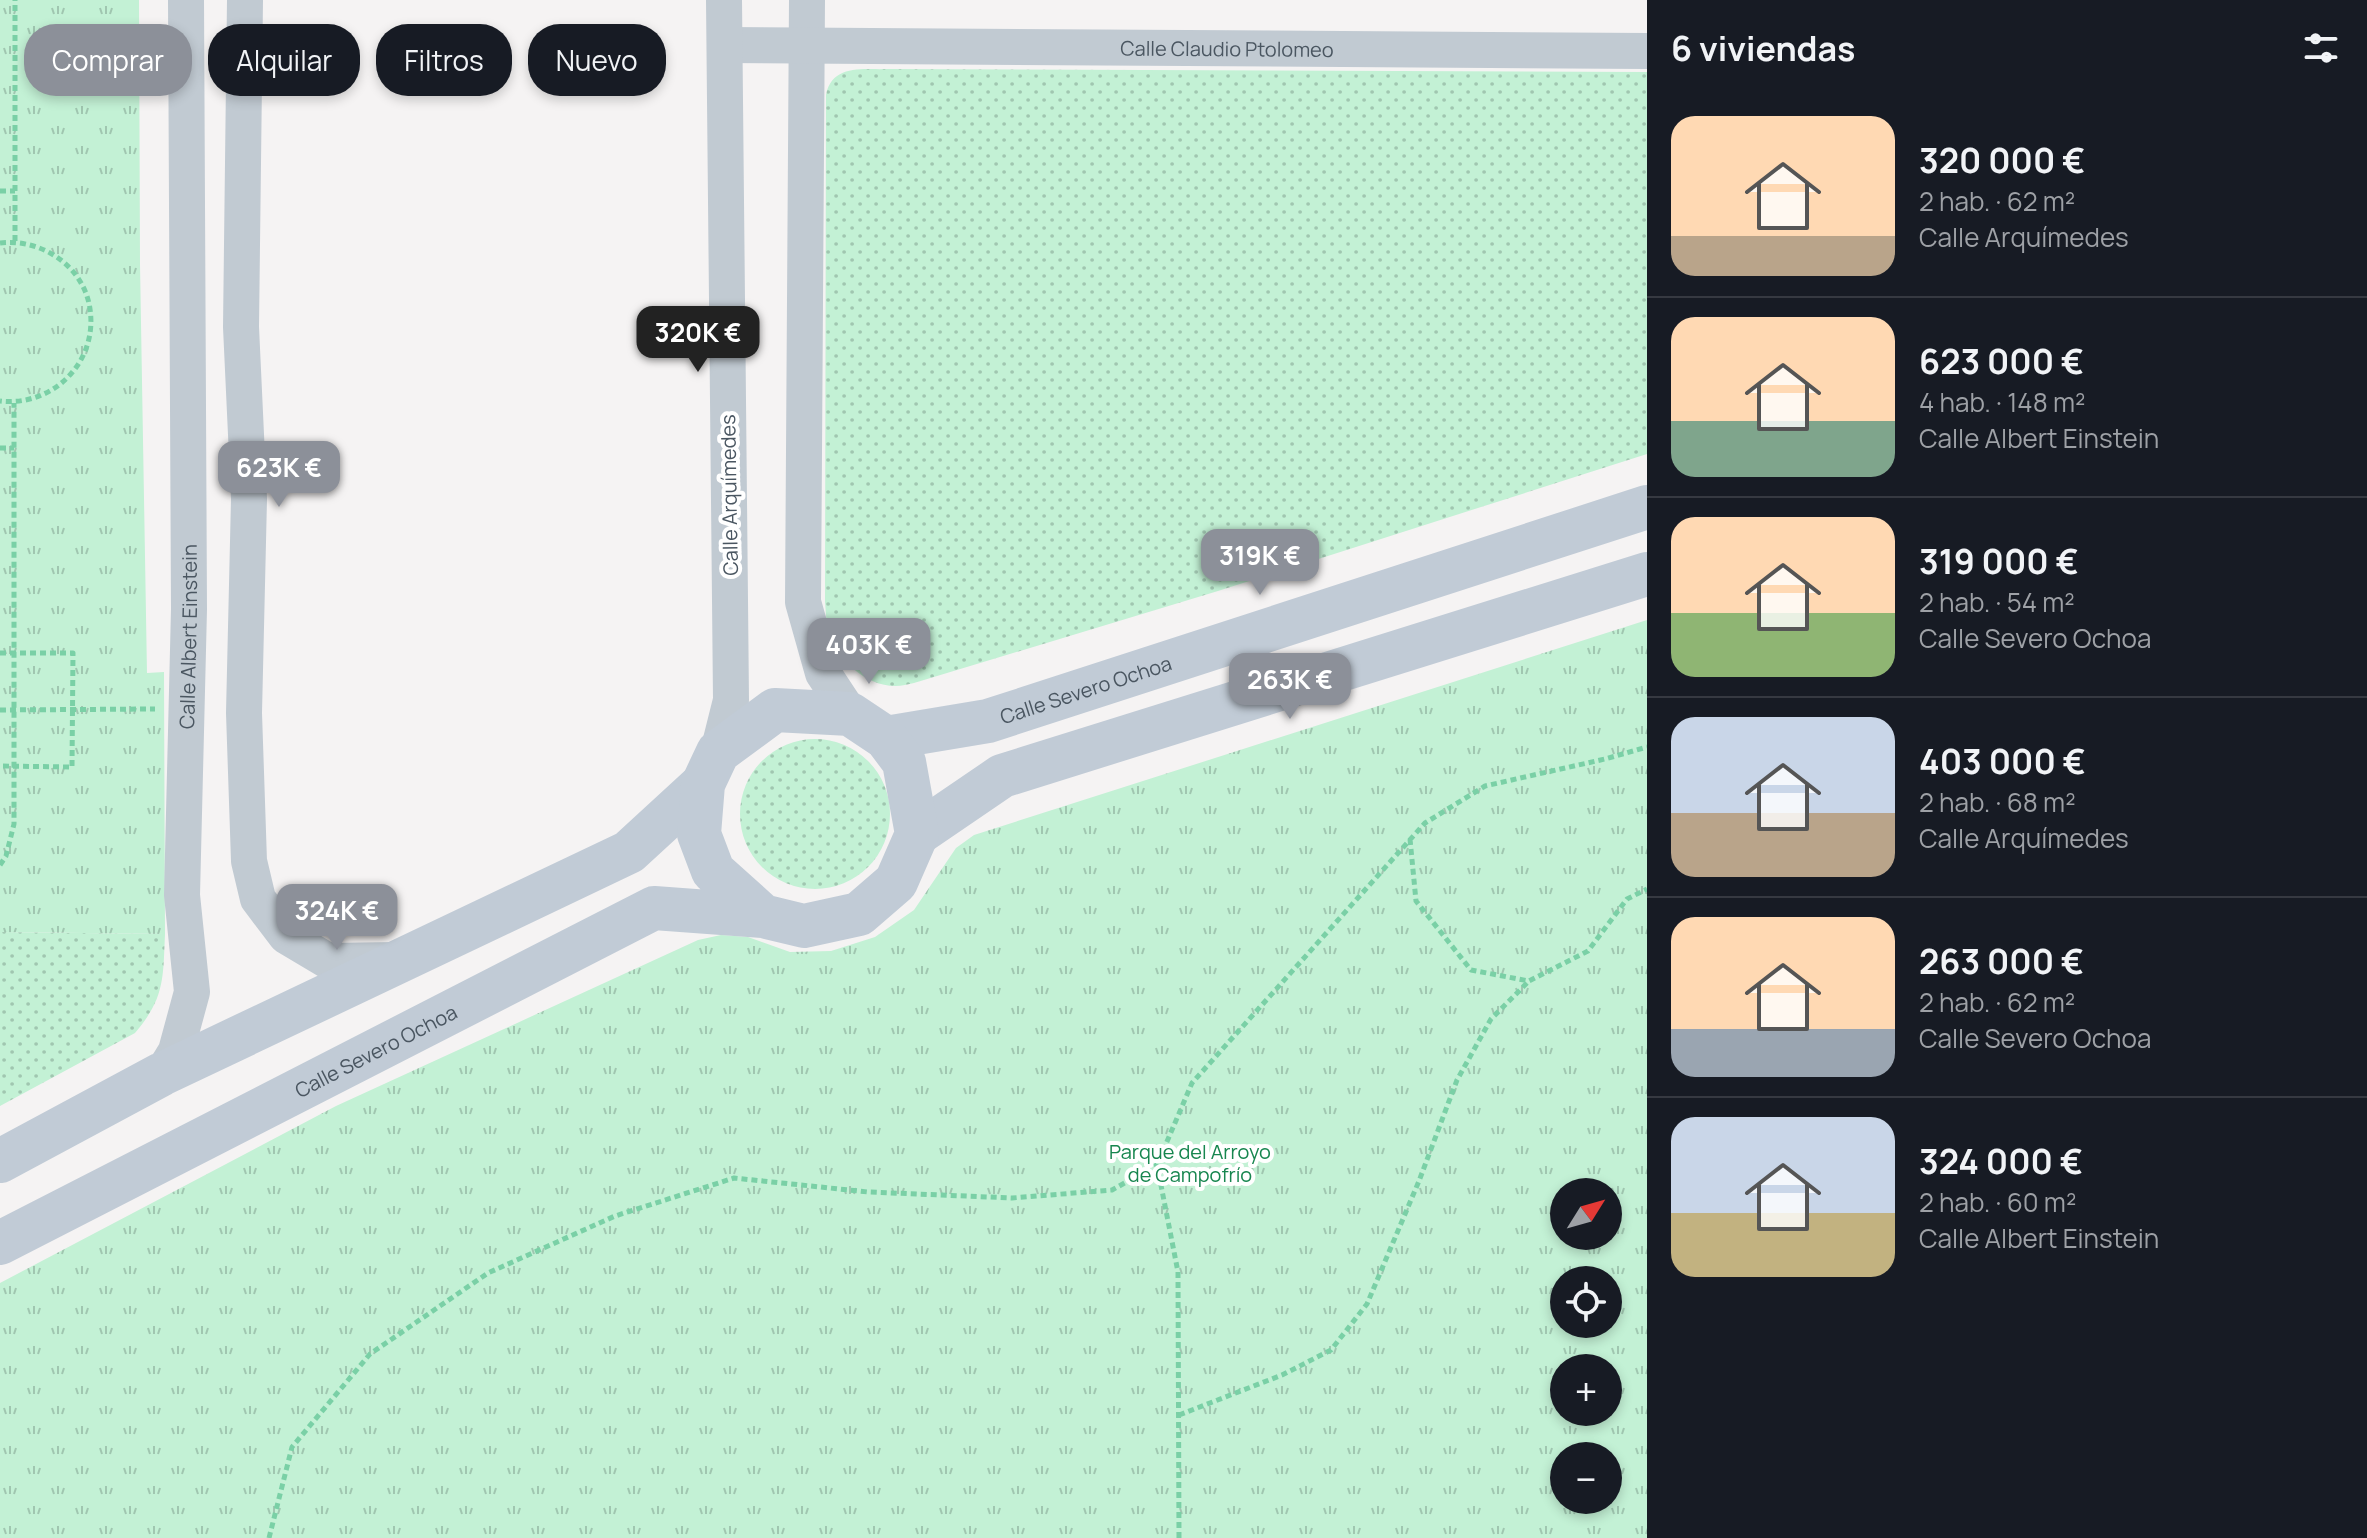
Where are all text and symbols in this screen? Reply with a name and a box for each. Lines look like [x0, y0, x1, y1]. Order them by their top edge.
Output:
chip: Comprar [24, 24, 192, 96]
chip: Alquilar [208, 24, 360, 96]
chip: Filtros [376, 24, 512, 96]
chip: Nuevo [528, 24, 666, 96]
text: 6 viviendas [1671, 25, 1856, 71]
icon: filters [2299, 26, 2343, 70]
street label: Calle Claudio Ptolomeo [1120, 34, 1334, 62]
text: 320 000 € [1919, 137, 2085, 183]
icon: home [1735, 148, 1831, 244]
text: 2 hab. · 62 m² [1919, 183, 2075, 219]
text: Calle Arquímedes [1919, 219, 2129, 255]
pin: 320K € [633, 306, 763, 374]
text: 320K € [655, 314, 741, 350]
text: 623 000 € [1919, 338, 2084, 384]
icon: home [1735, 349, 1831, 445]
text: 4 hab. · 148 m² [1919, 384, 2085, 420]
street label: Calle Arquímedes [714, 414, 744, 576]
text: Calle Albert Einstein [1919, 420, 2159, 456]
pin: 623K € [214, 441, 344, 509]
text: 623K € [236, 449, 322, 485]
pin: 319K € [1195, 529, 1325, 597]
text: 319K € [1219, 537, 1301, 573]
text: 319 000 € [1919, 538, 2079, 584]
street label: Calle Albert Einstein [173, 544, 203, 729]
icon: home [1735, 549, 1831, 645]
text: 2 hab. · 54 m² [1919, 584, 2075, 620]
pin: 403K € [804, 618, 934, 686]
text: Calle Severo Ochoa [1919, 620, 2151, 656]
text: 403K € [825, 626, 913, 662]
street label: Calle Severo Ochoa [996, 649, 1175, 730]
pin: 263K € [1225, 653, 1355, 721]
text: 263K € [1247, 661, 1333, 697]
text: 403 000 € [1919, 738, 2086, 784]
icon: home [1735, 749, 1831, 845]
text: 2 hab. · 68 m² [1919, 784, 2076, 820]
text: Calle Arquímedes [1919, 820, 2129, 856]
pin: 324K € [272, 884, 402, 952]
text: 324K € [294, 892, 380, 928]
text: 263 000 € [1919, 938, 2084, 984]
icon: home [1735, 949, 1831, 1045]
text: 2 hab. · 62 m² [1919, 984, 2075, 1020]
street label: Calle Severo Ochoa [290, 998, 461, 1103]
text: Calle Severo Ochoa [1919, 1020, 2151, 1056]
park label: Parque del Arroyo de Campofrío [1109, 1138, 1271, 1188]
text: 324 000 € [1919, 1138, 2083, 1184]
icon: home [1735, 1149, 1831, 1245]
north arrow [1550, 1178, 1622, 1250]
map controls [1550, 1178, 1622, 1514]
text: 2 hab. · 60 m² [1919, 1184, 2076, 1220]
text: Calle Albert Einstein [1919, 1220, 2159, 1256]
button: locate [1550, 1266, 1622, 1338]
button: + [1550, 1354, 1622, 1426]
button: − [1550, 1442, 1622, 1514]

